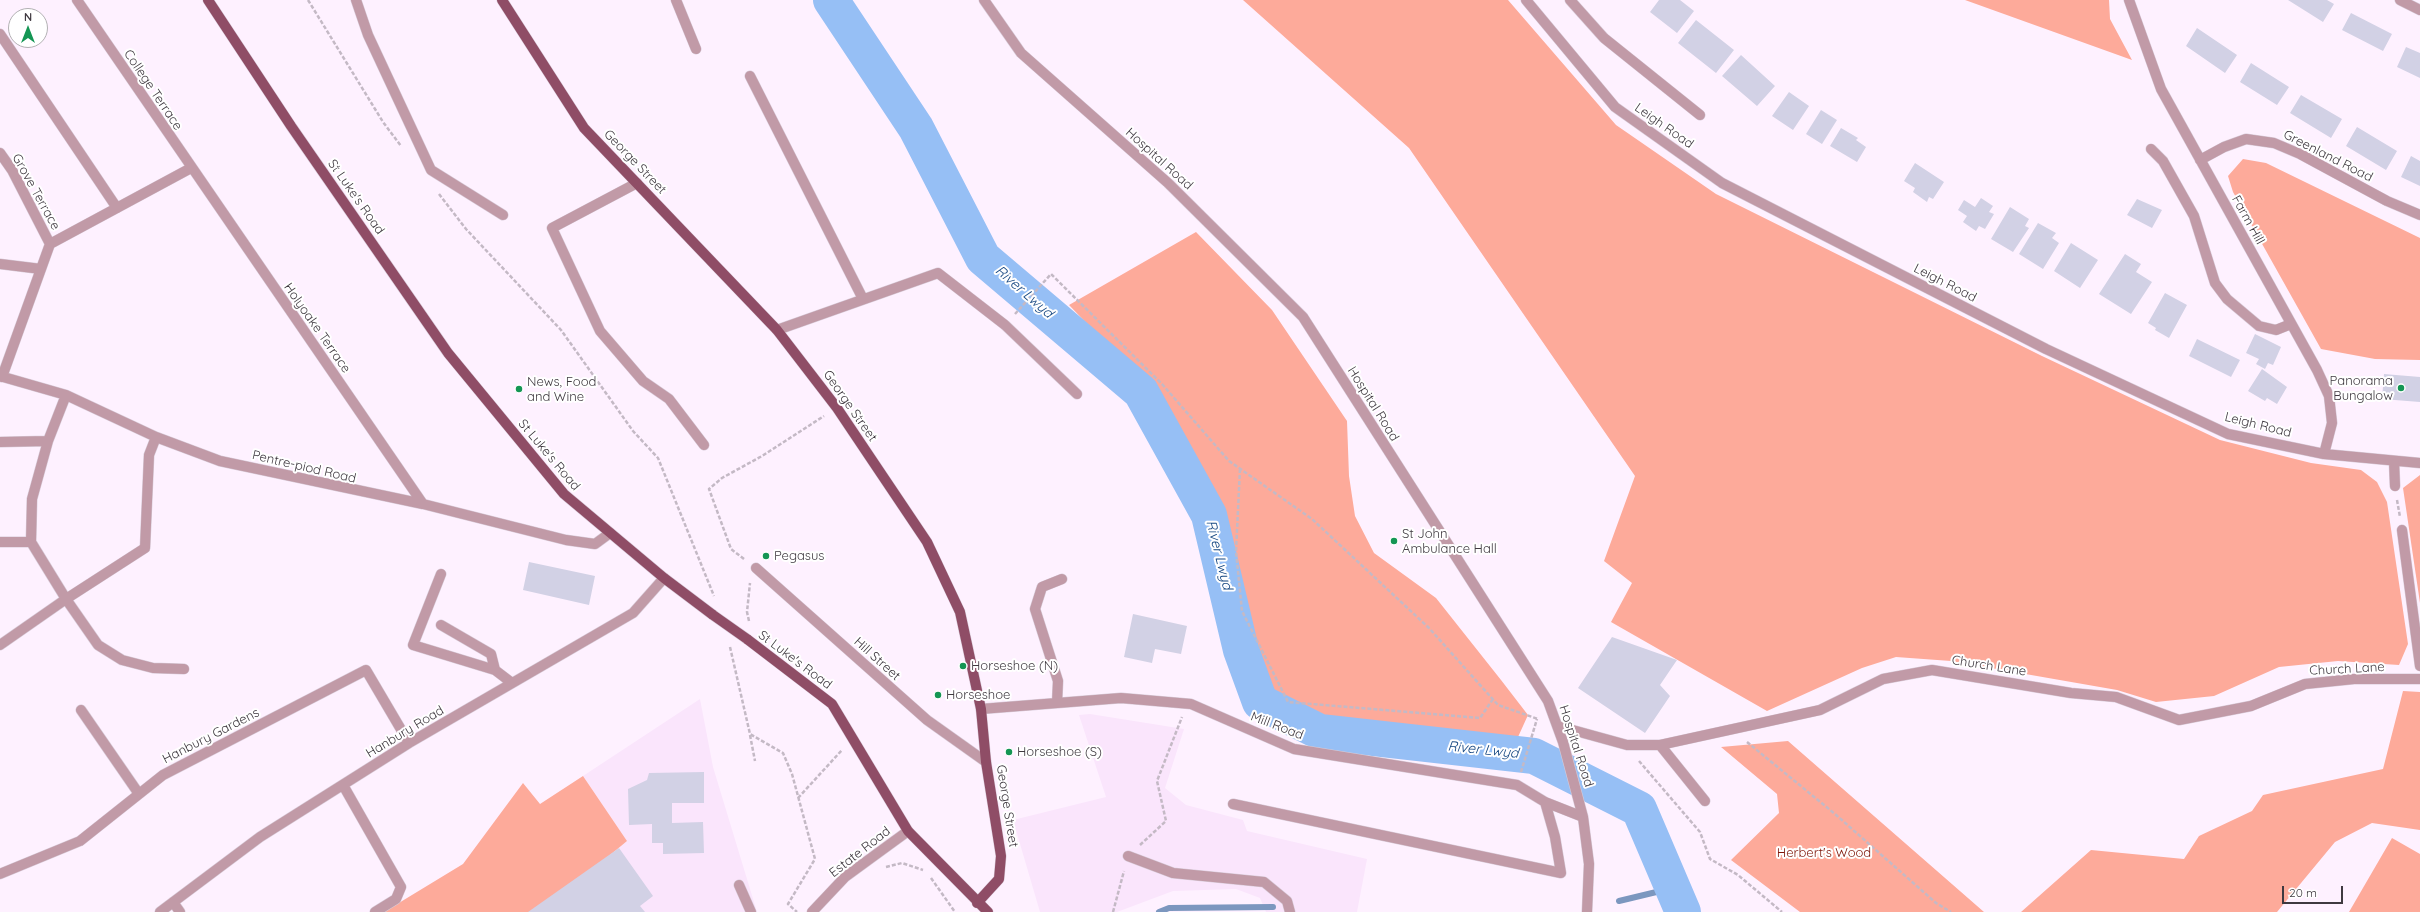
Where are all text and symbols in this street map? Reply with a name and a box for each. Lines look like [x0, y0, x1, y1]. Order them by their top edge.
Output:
north arrow [8, 8, 48, 48]
text: N [24, 10, 32, 24]
street label: College Terrace [120, 47, 186, 133]
street label: Leigh Road [1632, 100, 1696, 152]
street label: Hospital Road [1122, 125, 1196, 193]
street label: George Street [600, 127, 670, 197]
street label: Greenland Road [2281, 127, 2375, 185]
street label: Grove Terrace [9, 151, 63, 233]
street label: St Luke's Road [324, 156, 388, 238]
street label: Farm Hill [2228, 193, 2268, 247]
street label: Leigh Road [1911, 261, 1979, 305]
water label: River Lwyd [992, 262, 1056, 322]
street label: Holyoake Terrace [280, 280, 354, 376]
street label: Hospital Road [1344, 364, 1402, 444]
street label: George Street [820, 367, 880, 445]
place label: Panorama Bungalow [2330, 373, 2393, 404]
place label: News, Food and Wine [527, 374, 596, 405]
marker: Panorama Bungalow [2396, 383, 2406, 393]
marker: News, Food and Wine [514, 384, 524, 394]
street label: Leigh Road [2223, 409, 2293, 441]
street label: St Luke's Road [515, 416, 583, 494]
street label: Pentre-piod Road [251, 447, 357, 487]
water label: River Lwyd [1202, 518, 1236, 592]
place label: St John Ambulance Hall [1402, 526, 1497, 557]
marker: St John Ambulance Hall [1389, 536, 1399, 546]
place label: Pegasus [774, 548, 824, 564]
marker: Pegasus [761, 551, 771, 561]
street label: St Luke's Road [755, 627, 835, 693]
street label: Hill Street [851, 634, 903, 684]
street label: Church Lane [1951, 652, 2027, 680]
place label: Horseshoe (N) [971, 658, 1058, 674]
street label: Church Lane [2309, 659, 2385, 679]
marker: Horseshoe (N) [958, 661, 968, 671]
place label: Horseshoe [946, 687, 1010, 703]
marker: Horseshoe [933, 690, 943, 700]
street label: Hanbury Road [363, 703, 447, 761]
street label: Hospital Road [1555, 703, 1597, 789]
street label: Hanbury Gardens [160, 705, 262, 767]
street label: Mill Road [1248, 709, 1306, 743]
water label: River Lwyd [1447, 738, 1519, 762]
place label: Horseshoe (S) [1017, 744, 1102, 760]
marker: Horseshoe (S) [1004, 747, 1014, 757]
street label: George Street [993, 764, 1021, 848]
street label: Estate Road [826, 823, 894, 881]
park label: Herbert's Wood [1777, 845, 1871, 861]
scale bar [2284, 878, 2345, 904]
text: 20 m [2289, 885, 2317, 900]

